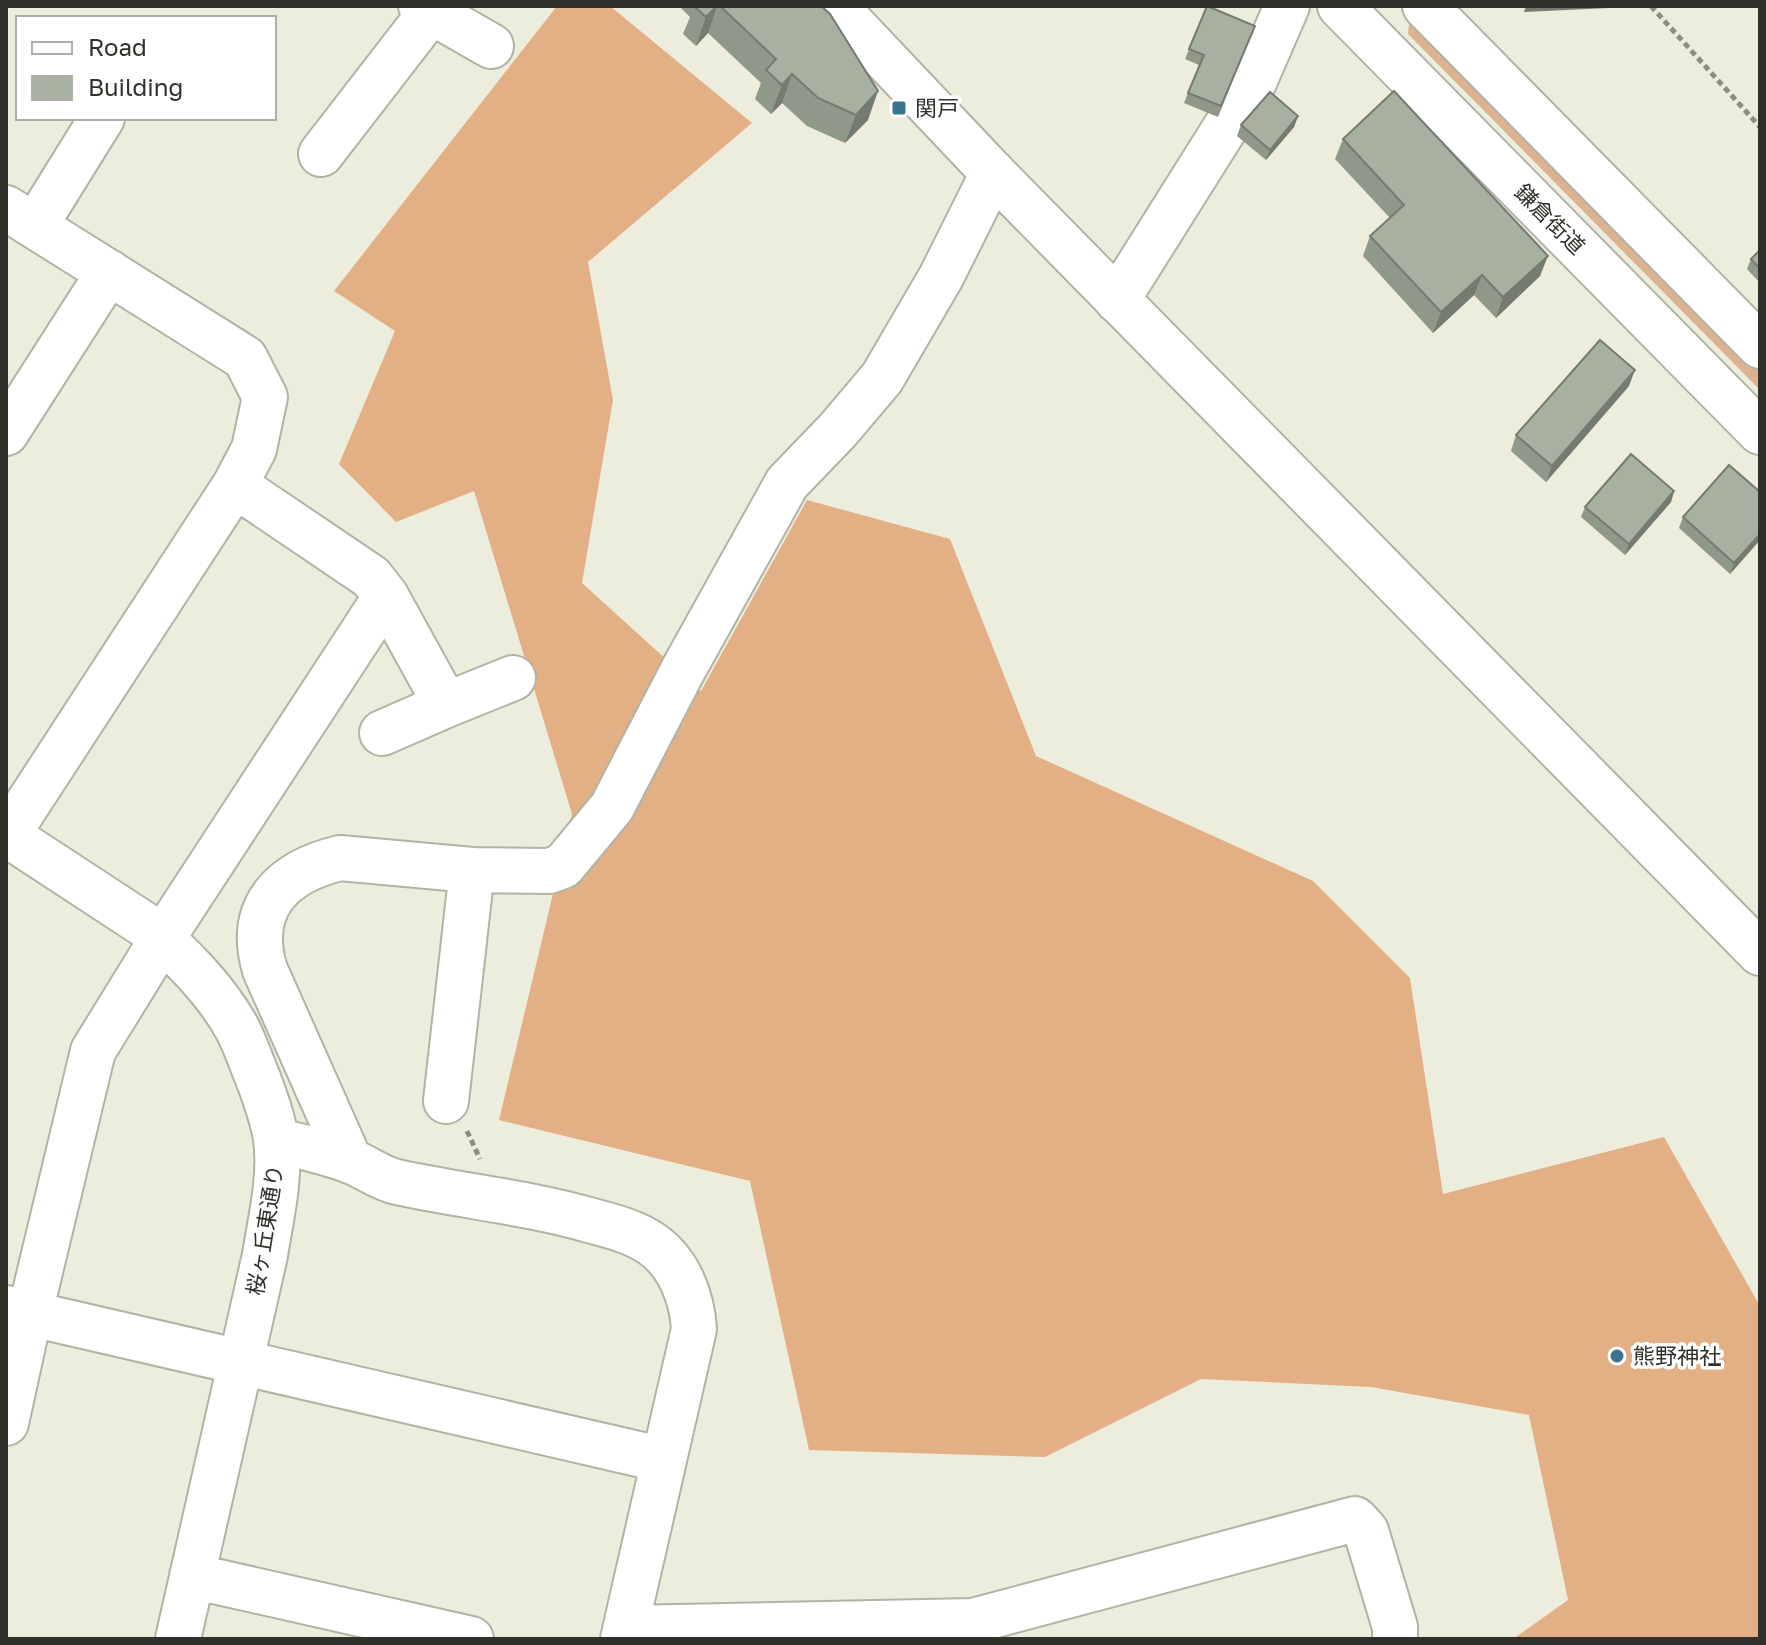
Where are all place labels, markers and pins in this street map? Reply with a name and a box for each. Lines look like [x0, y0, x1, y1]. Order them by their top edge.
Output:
place label: 関戸 [915, 94, 959, 121]
marker: 関戸 [890, 99, 908, 117]
place label: 熊野神社 [1633, 1342, 1721, 1369]
marker: 熊野神社 [1608, 1347, 1626, 1365]

